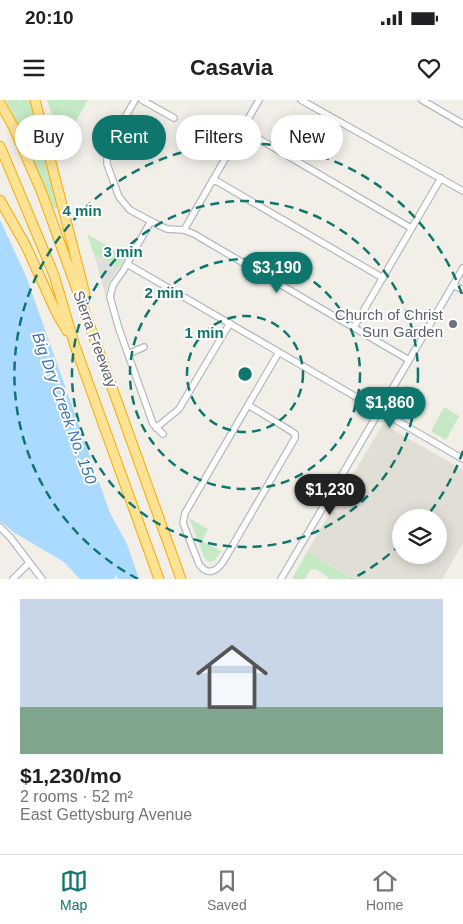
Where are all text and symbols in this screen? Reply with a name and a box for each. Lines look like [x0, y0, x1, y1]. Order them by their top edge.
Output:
text: 20:10 [25, 7, 74, 28]
icon: menu [20, 54, 48, 82]
icon: heart [415, 54, 443, 82]
text: Casavia [190, 55, 273, 80]
chip: Buy [15, 115, 82, 160]
chip: Rent [92, 115, 166, 160]
chip: Filters [176, 115, 261, 160]
chip: New [271, 115, 343, 160]
text: 4 min [62, 202, 102, 219]
text: 3 min [103, 243, 143, 260]
pin: $3,190 [236, 252, 318, 294]
text: $3,190 [253, 259, 301, 276]
text: 2 min [144, 284, 184, 301]
street label: Sierra Freeway [70, 288, 121, 390]
place label: Church of Christ Sun Garden [335, 306, 444, 340]
marker: Church of Christ Sun Garden [447, 318, 459, 330]
text: 1 min [184, 324, 224, 341]
water label: Big Dry Creek No. 150 [29, 330, 100, 486]
centre of rings [236, 365, 254, 383]
pin: $1,860 [349, 386, 431, 429]
text: $1,860 [366, 394, 414, 411]
pin: $1,230 [289, 474, 371, 516]
text: $1,230 [306, 481, 354, 498]
map controls [392, 509, 447, 564]
button: layers [392, 509, 447, 564]
icon: home [187, 632, 277, 722]
text: $1,230/mo [20, 764, 122, 787]
text: 2 rooms · 52 m² [20, 788, 133, 805]
text: East Gettysburg Avenue [20, 806, 192, 823]
tab: Map [60, 867, 88, 913]
tab: Saved [207, 867, 247, 913]
tab: Home [366, 867, 403, 913]

